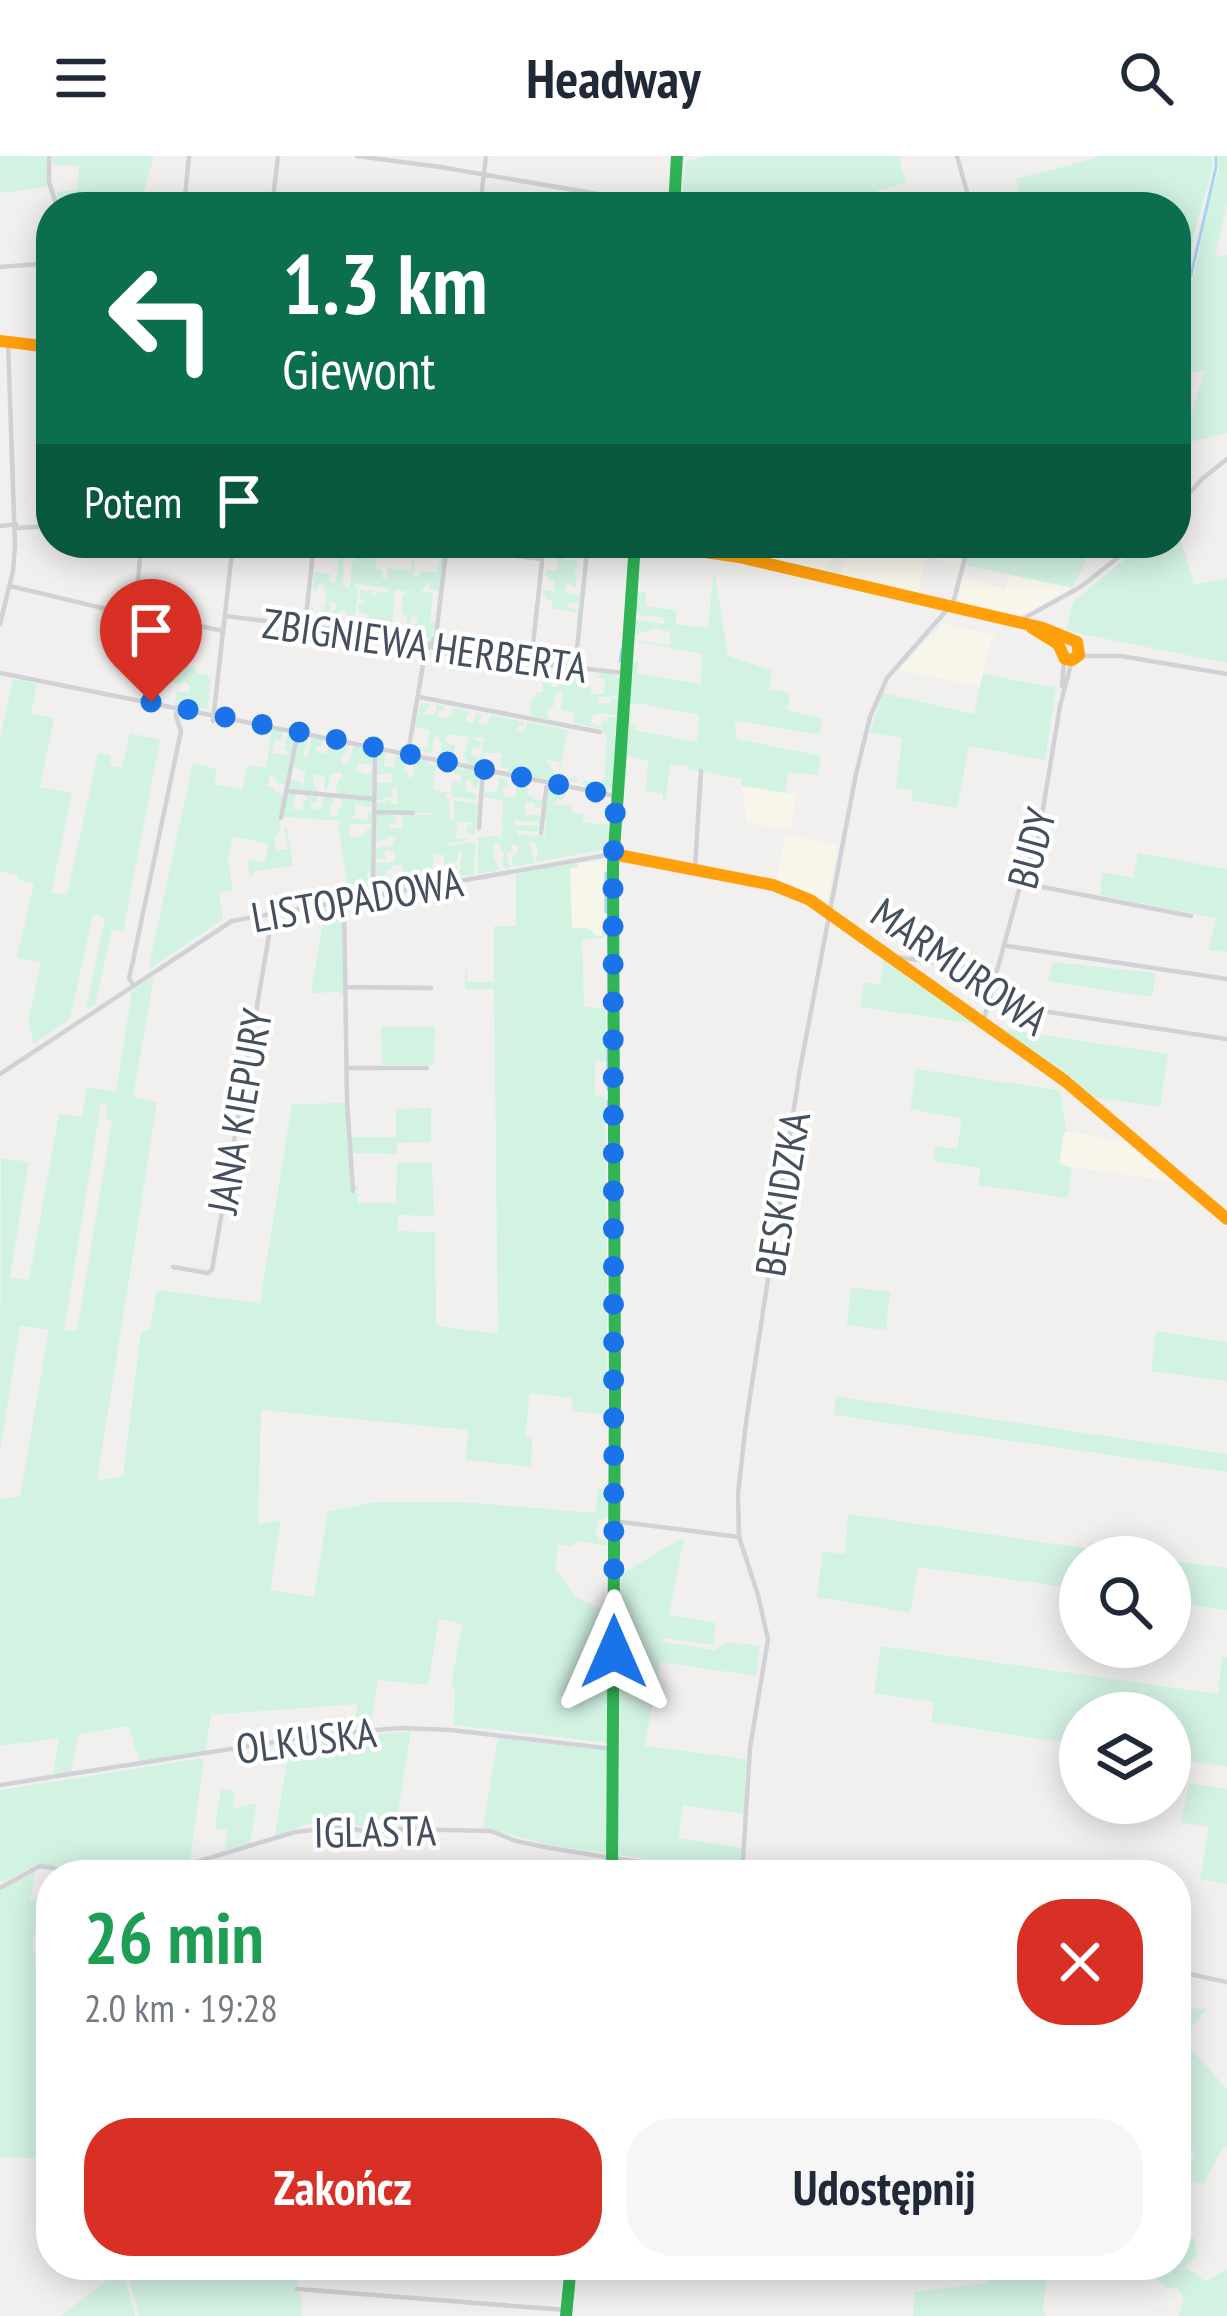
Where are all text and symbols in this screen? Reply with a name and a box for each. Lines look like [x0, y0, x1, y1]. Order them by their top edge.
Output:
text: Headway [526, 43, 701, 113]
icon: menu [48, 45, 114, 111]
icon: search [1113, 45, 1179, 111]
text: 1.3 km [282, 228, 488, 337]
icon: left [84, 240, 240, 396]
text: Giewont [282, 334, 435, 404]
icon: arrive [206, 468, 272, 534]
text: Potem [84, 472, 182, 530]
pin [100, 579, 202, 702]
street label: ZBIGNIEWA HERBERTA [259, 595, 591, 695]
icon: arrive [118, 597, 184, 663]
street label: BUDY [994, 802, 1068, 894]
street label: LISTOPADOWA [247, 853, 467, 945]
street label: MARMUROWA [861, 885, 1059, 1047]
street label: JANA KIEPURY [194, 1004, 284, 1220]
street label: BESKIDZKA [742, 1108, 822, 1280]
map controls [1059, 1536, 1191, 1824]
button: search [1059, 1536, 1191, 1668]
position arrow [551, 1589, 677, 1715]
button: layers [1059, 1692, 1191, 1824]
street label: OLKUSKA [233, 1704, 379, 1776]
street label: IGLASTA [313, 1802, 437, 1860]
text: 26 min [84, 1890, 264, 1983]
button: close [1017, 1899, 1143, 2025]
text: 2.0 km · 19:28 [84, 1982, 278, 2033]
button: Zakończ [84, 2118, 602, 2256]
button: Udostępnij [626, 2118, 1143, 2256]

